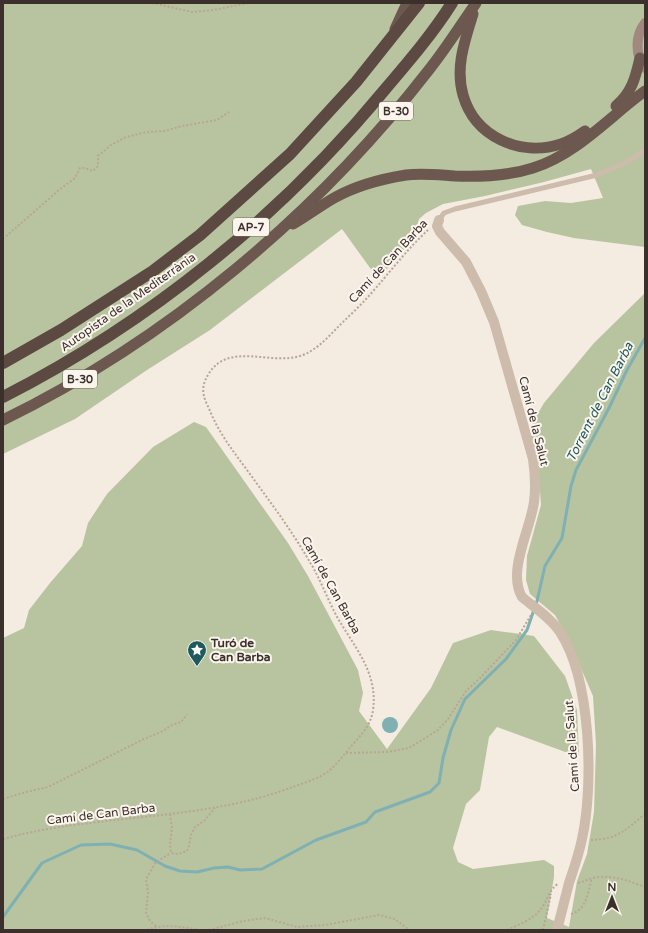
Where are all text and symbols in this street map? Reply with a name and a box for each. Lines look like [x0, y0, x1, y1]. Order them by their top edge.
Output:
road number: B-30 [379, 102, 413, 120]
street label: Camí de Can Barba [346, 216, 430, 306]
road number: AP-7 [233, 218, 269, 236]
street label: Autopista de la Mediterrània [58, 250, 198, 354]
water label: Torrent de Can Barba [563, 339, 637, 464]
road number: B-30 [63, 370, 97, 388]
street label: Camí de la Salut [516, 375, 552, 468]
street label: Camí de Can Barba [298, 534, 364, 636]
place label: Turó de Can Barba [210, 636, 271, 664]
place icon: Turó de Can Barba [186, 639, 208, 667]
street label: Camí de la Salut [562, 699, 582, 792]
street label: Camí de Can Barba [46, 800, 156, 828]
north arrow [592, 877, 632, 917]
text: N [608, 881, 616, 894]

